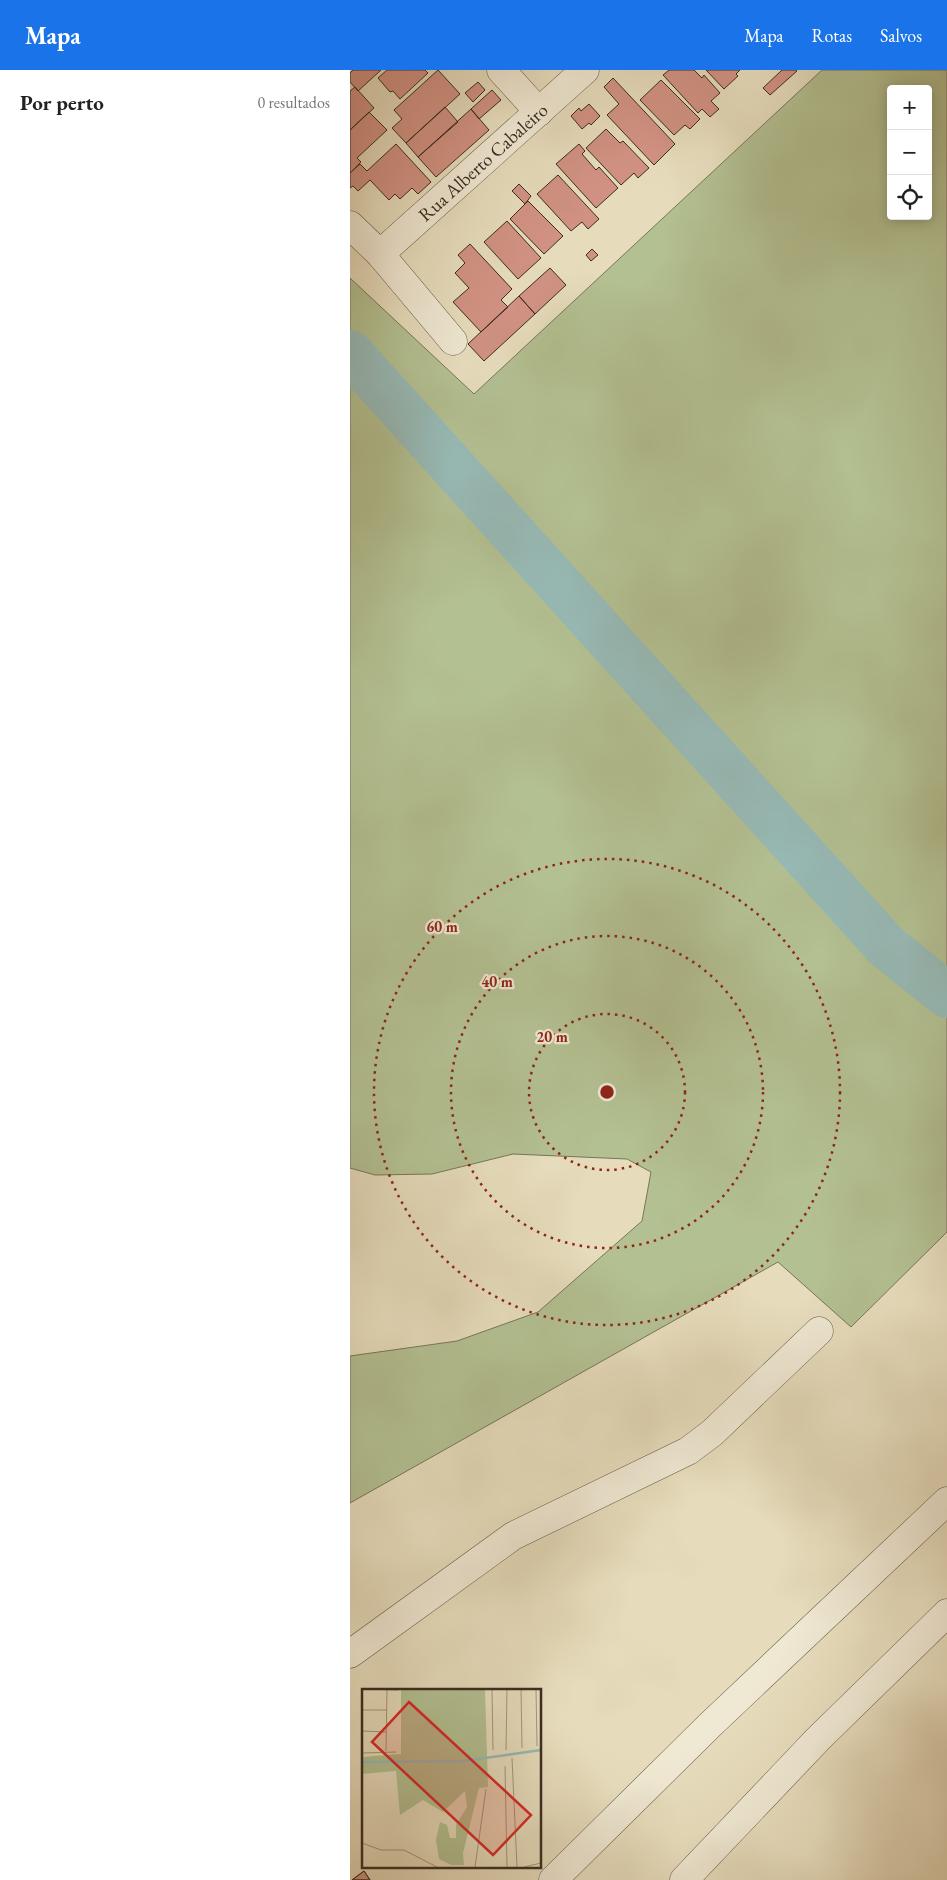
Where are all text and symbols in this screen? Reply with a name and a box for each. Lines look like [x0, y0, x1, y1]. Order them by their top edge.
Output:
text: Mapa [25, 20, 81, 51]
text: Mapa [744, 24, 784, 47]
text: Rotas [812, 24, 852, 47]
text: Salvos [880, 24, 922, 47]
map controls [887, 85, 932, 220]
button: + [887, 85, 932, 130]
text: Por perto [20, 89, 104, 116]
text: 0 resultados [258, 92, 330, 113]
street label: Rua Alberto Cabaleiro [413, 97, 553, 227]
button: − [887, 130, 932, 175]
button: locate [887, 175, 932, 220]
text: 60 m [426, 917, 458, 936]
text: 40 m [481, 972, 513, 991]
text: 20 m [536, 1027, 568, 1046]
centre of rings [598, 1083, 616, 1101]
inset map [362, 1689, 541, 1868]

